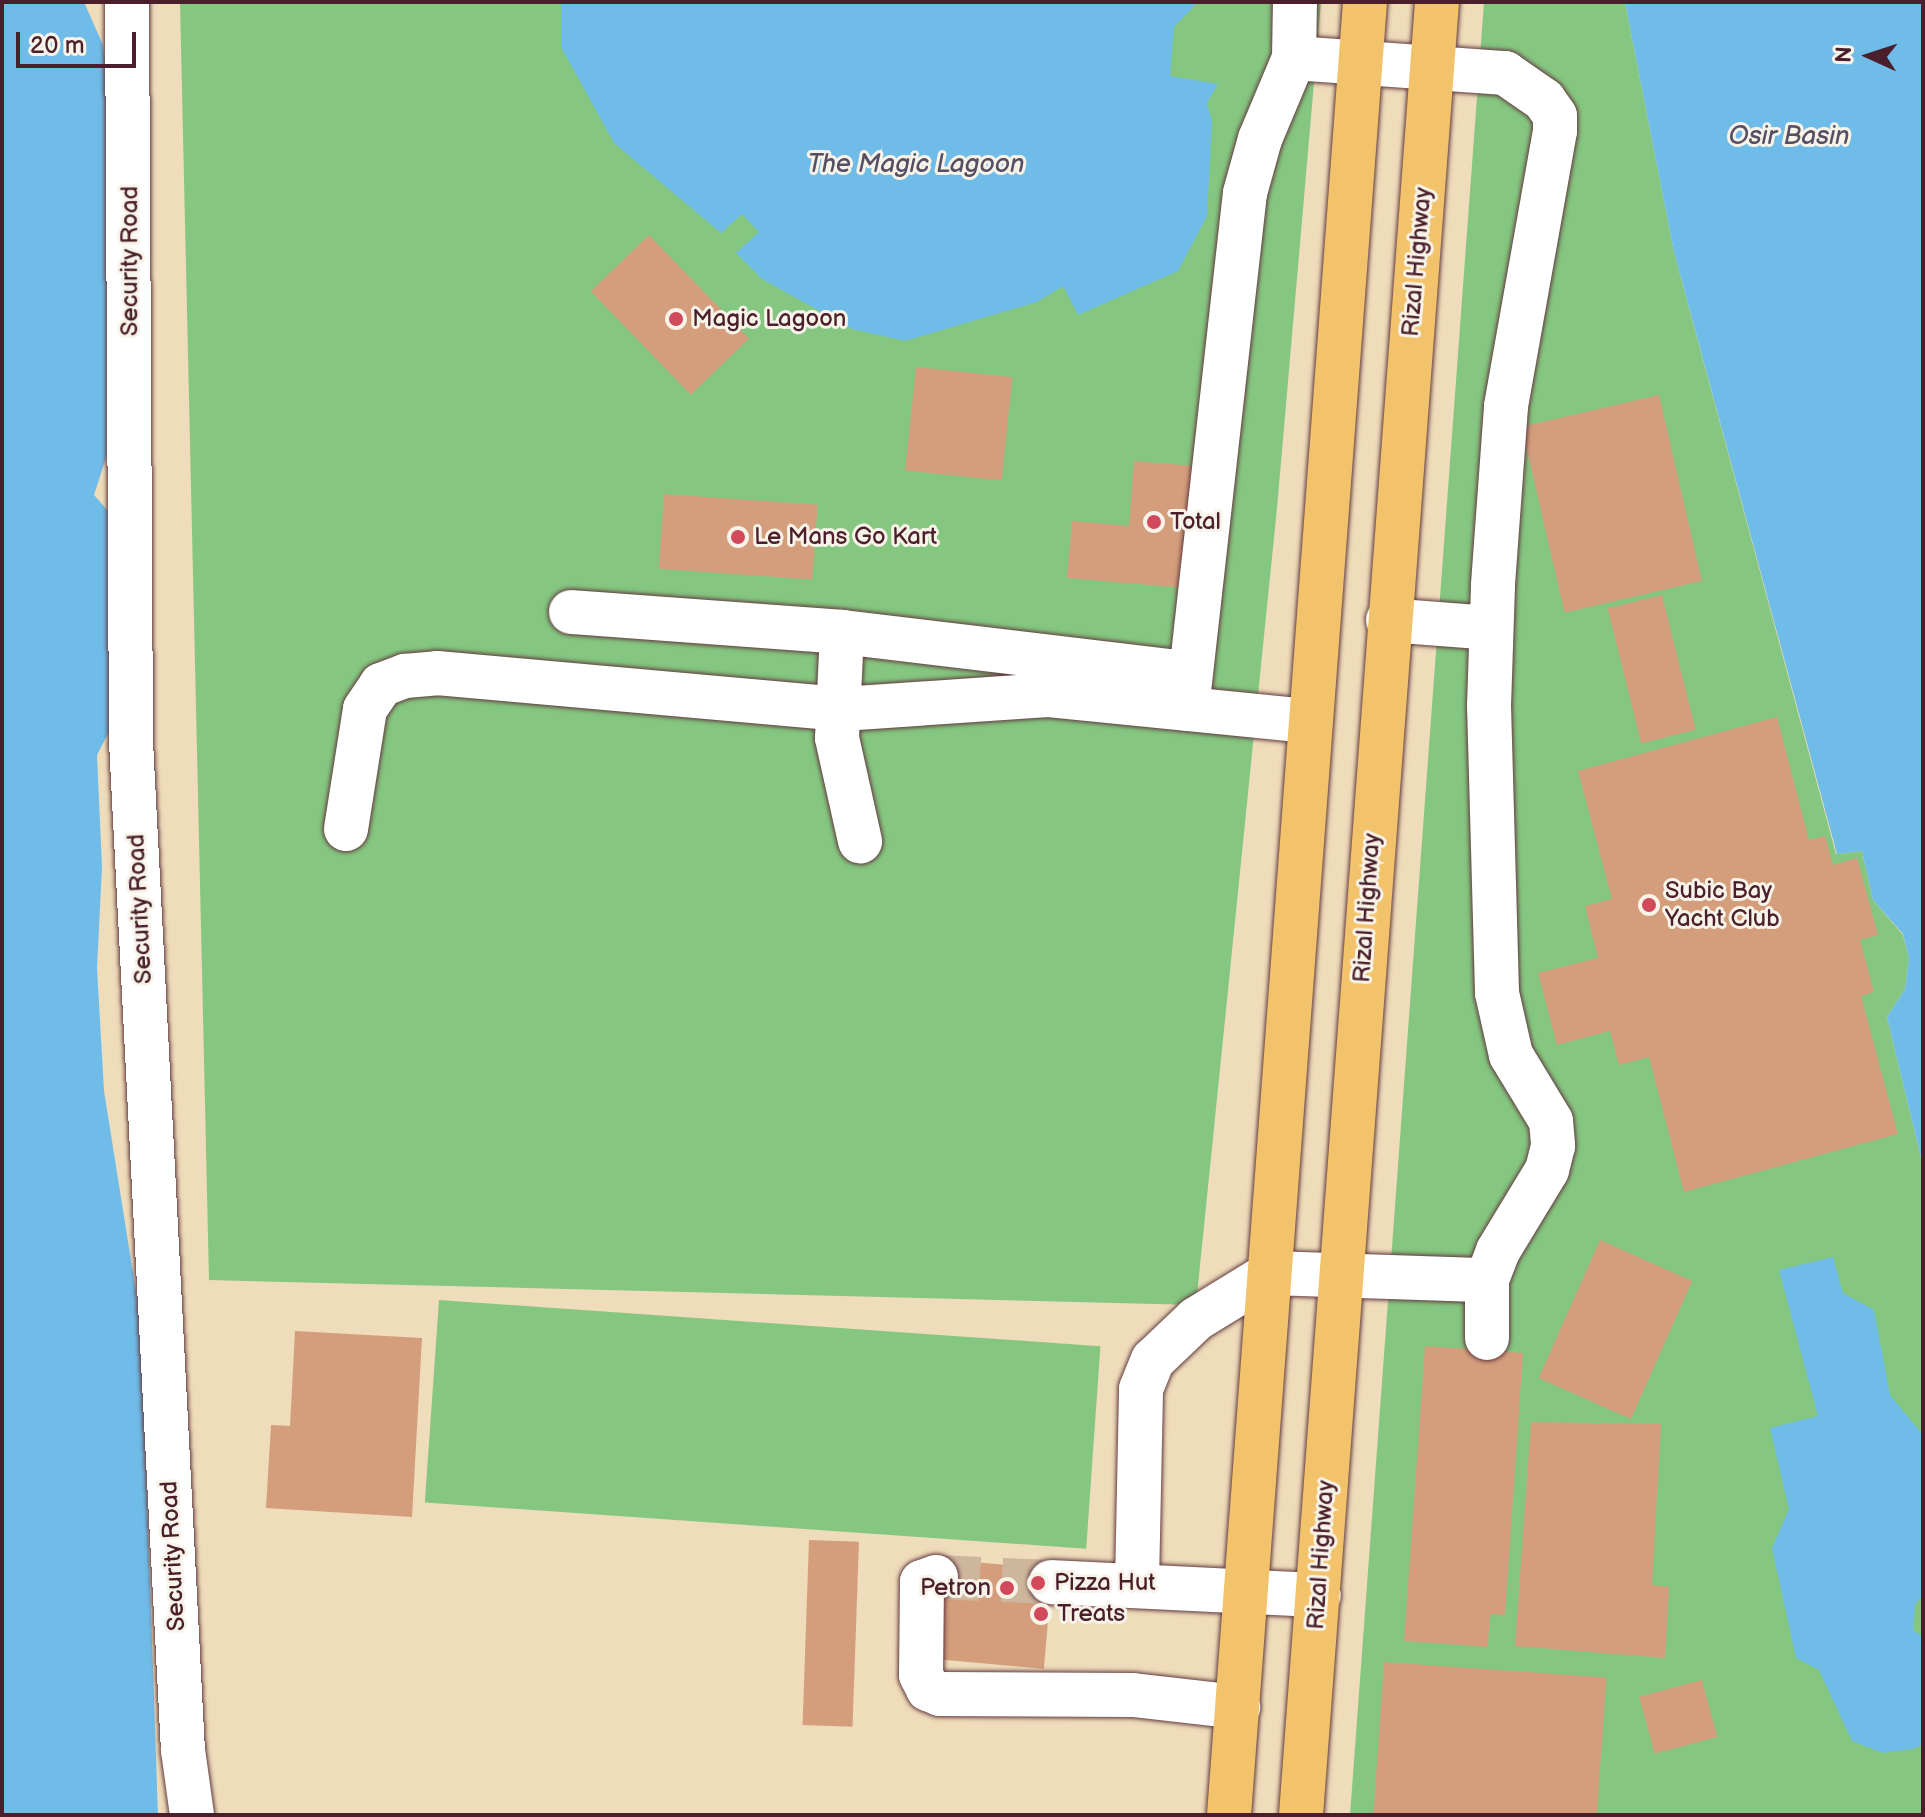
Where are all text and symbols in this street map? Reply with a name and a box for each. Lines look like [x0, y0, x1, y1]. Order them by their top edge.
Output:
scale bar [20, 16, 140, 66]
north arrow [1829, 16, 1909, 96]
text: 20 m [30, 31, 85, 60]
text: N [1831, 46, 1858, 64]
water label: Osir Basin [1729, 121, 1849, 153]
water label: The Magic Lagoon [808, 149, 1024, 181]
street label: Security Road [116, 185, 144, 337]
street label: Rizal Highway [1396, 186, 1438, 338]
place label: Magic Lagoon [692, 305, 846, 333]
marker: Magic Lagoon [667, 310, 685, 328]
place label: Total [1170, 508, 1221, 536]
marker: Total [1145, 513, 1163, 531]
place label: Le Mans Go Kart [754, 523, 937, 551]
marker: Le Mans Go Kart [729, 528, 747, 546]
street label: Security Road [122, 832, 158, 986]
street label: Rizal Highway [1347, 832, 1387, 984]
place label: Subic Bay Yacht Club [1665, 877, 1780, 933]
marker: Subic Bay Yacht Club [1640, 896, 1658, 914]
street label: Security Road [155, 1479, 191, 1633]
street label: Rizal Highway [1301, 1479, 1341, 1631]
place label: Pizza Hut [1054, 1569, 1156, 1597]
place label: Petron [920, 1574, 991, 1602]
marker: Pizza Hut [1029, 1574, 1047, 1592]
marker: Petron [998, 1579, 1016, 1597]
place label: Treats [1057, 1600, 1125, 1628]
marker: Treats [1032, 1605, 1050, 1623]

